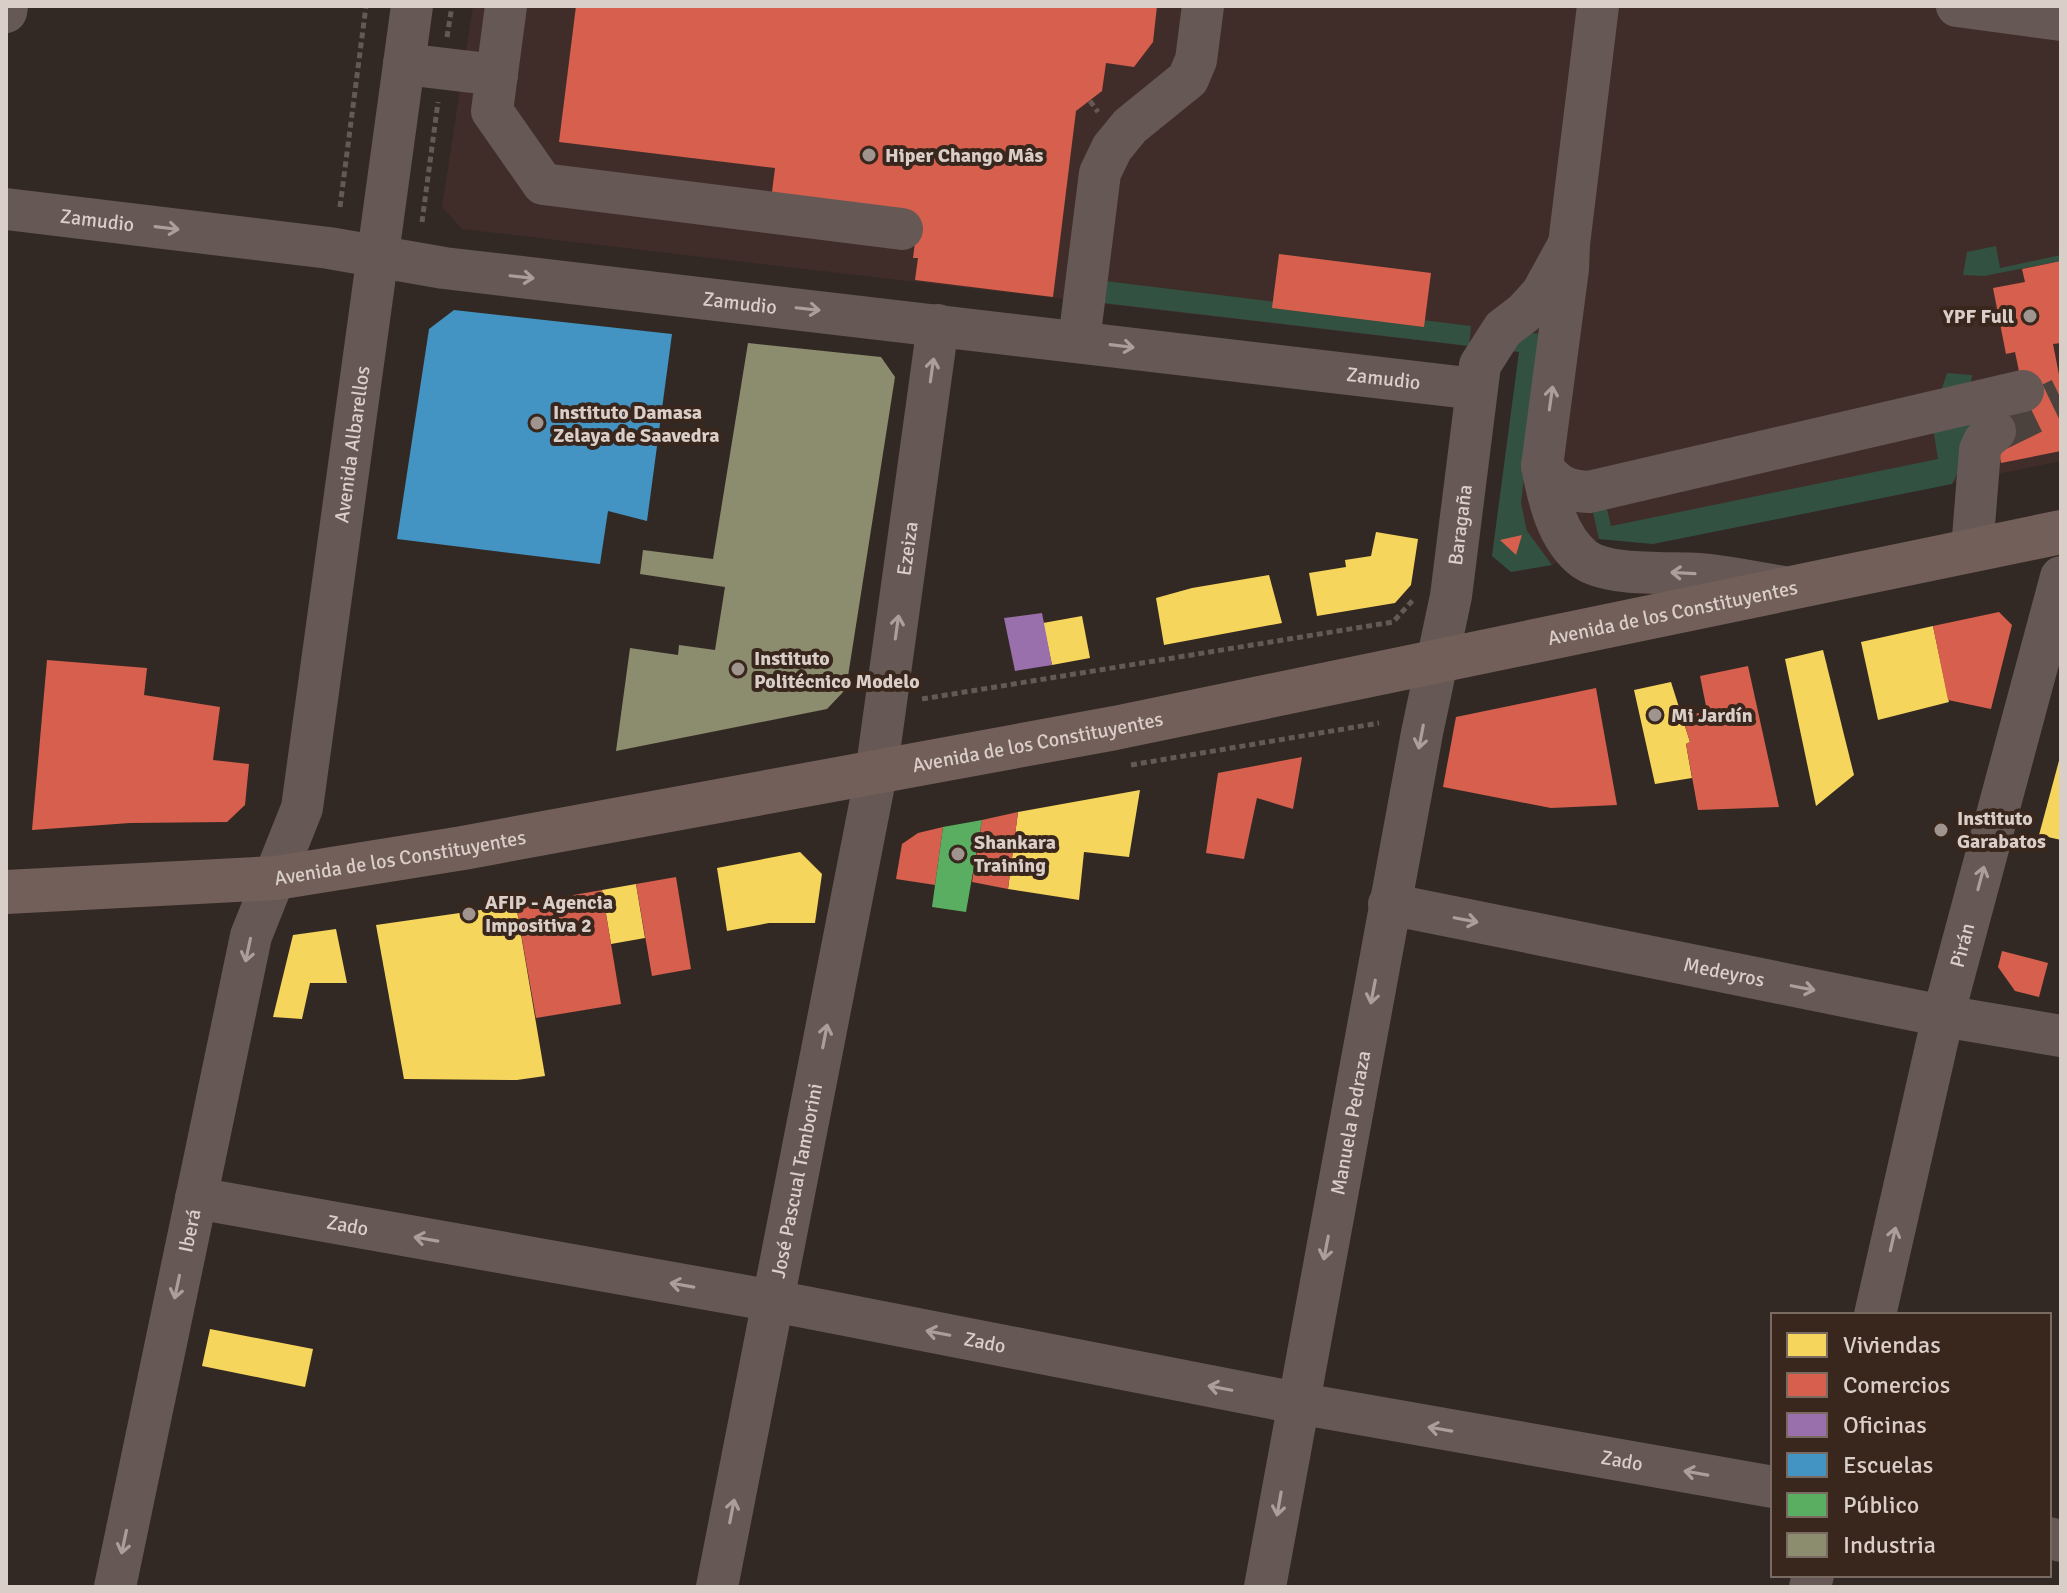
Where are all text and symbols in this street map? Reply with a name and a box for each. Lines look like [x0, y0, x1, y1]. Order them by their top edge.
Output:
place label: Hiper Chango Mâs [885, 143, 1043, 168]
marker: Hiper Chango Mâs [860, 146, 878, 164]
street label: Zamudio [59, 204, 136, 237]
one-way arrow [153, 221, 180, 236]
one-way arrow [508, 270, 535, 285]
street label: Zamudio [701, 286, 778, 320]
one-way arrow [794, 302, 821, 317]
place label: YPF Full [1942, 304, 2014, 329]
marker: YPF Full [2021, 307, 2039, 325]
one-way arrow [1109, 339, 1134, 354]
one-way arrow [925, 358, 940, 383]
street label: Zamudio [1345, 362, 1422, 395]
street label: Avenida Albarellos [329, 364, 376, 524]
one-way arrow [1544, 386, 1559, 411]
place label: Instituto Damasa Zelaya de Saavedra [553, 400, 720, 448]
marker: Instituto Damasa Zelaya de Saavedra [528, 414, 546, 432]
street label: Baragaña [1443, 483, 1478, 567]
street label: Ezeiza [892, 520, 924, 577]
one-way arrow [1670, 566, 1697, 581]
street label: Avenida de los Constituyentes [1545, 575, 1800, 651]
one-way arrow [890, 615, 905, 640]
place label: Instituto Politécnico Modelo [754, 646, 920, 694]
marker: Instituto Politécnico Modelo [729, 660, 747, 678]
place label: Mi Jardín [1671, 703, 1753, 728]
street label: Avenida de los Constituyentes [910, 706, 1165, 778]
marker: Mi Jardín [1646, 706, 1664, 724]
one-way arrow [1413, 724, 1428, 749]
place label: Instituto Garabatos [1957, 806, 2046, 854]
marker: Instituto Garabatos [1932, 821, 1950, 839]
street label: Avenida de los Constituyentes [272, 825, 528, 891]
place label: Shankara Training [974, 830, 1056, 878]
marker: Shankara Training [949, 845, 967, 863]
one-way arrow [1974, 865, 1989, 891]
place label: AFIP - Agencia Impositiva 2 [485, 890, 613, 938]
marker: AFIP - Agencia Impositiva 2 [460, 905, 478, 923]
one-way arrow [1453, 913, 1478, 928]
street label: Pirán [1945, 920, 1980, 970]
one-way arrow [240, 937, 255, 963]
street label: Medeyros [1681, 952, 1767, 993]
one-way arrow [1365, 979, 1380, 1005]
one-way arrow [1790, 981, 1815, 996]
one-way arrow [819, 1023, 834, 1049]
street label: Manuela Pedraza [1325, 1049, 1376, 1197]
street label: José Pascual Tamborini [766, 1081, 828, 1280]
street label: Iberá [173, 1207, 207, 1255]
street label: Zado [325, 1210, 370, 1242]
one-way arrow [1886, 1227, 1901, 1252]
one-way arrow [414, 1231, 439, 1246]
one-way arrow [1317, 1235, 1332, 1260]
one-way arrow [169, 1274, 184, 1299]
one-way arrow [670, 1276, 695, 1291]
legend [1771, 1313, 2051, 1577]
one-way arrow [925, 1325, 951, 1340]
street label: Zado [962, 1326, 1008, 1359]
text: Viviendas [1843, 1330, 1941, 1360]
text: Comercios [1843, 1370, 1950, 1400]
one-way arrow [1208, 1380, 1233, 1395]
text: Oficinas [1843, 1410, 1927, 1440]
one-way arrow [1428, 1420, 1453, 1435]
street label: Zado [1599, 1445, 1645, 1477]
text: Escuelas [1843, 1450, 1933, 1480]
one-way arrow [1684, 1465, 1709, 1480]
text: Público [1843, 1490, 1919, 1520]
one-way arrow [1271, 1491, 1286, 1516]
one-way arrow [726, 1498, 741, 1524]
one-way arrow [116, 1528, 131, 1554]
text: Industria [1843, 1530, 1936, 1560]

